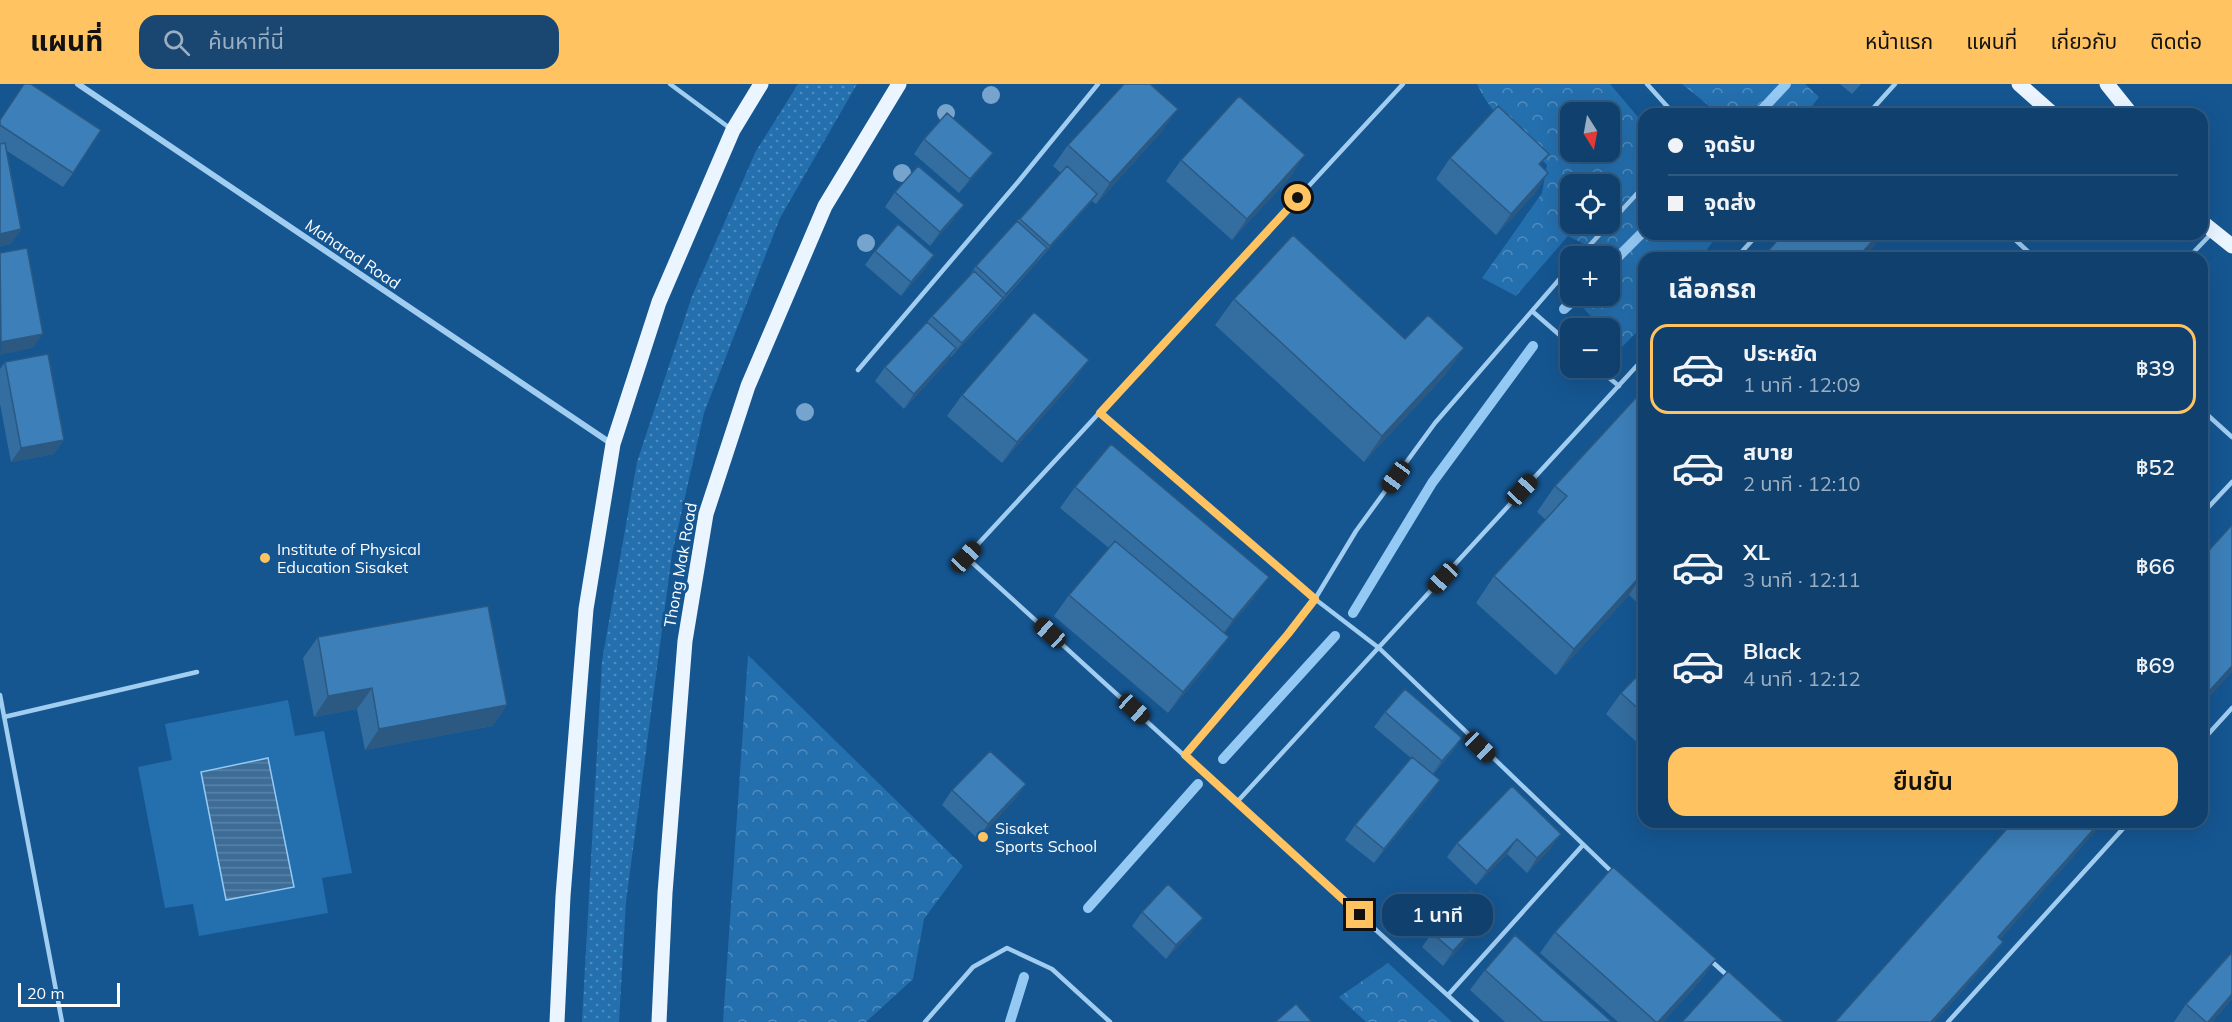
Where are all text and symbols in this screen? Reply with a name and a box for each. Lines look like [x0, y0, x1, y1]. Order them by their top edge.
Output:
search box [139, 15, 559, 69]
text: แผนที่ [30, 23, 103, 58]
icon: search [160, 26, 193, 59]
text: ค้นหาที่นี่ [208, 27, 284, 55]
text: หน้าแรก [1865, 28, 1933, 54]
text: แผนที่ [1966, 28, 2017, 54]
text: เกี่ยวกับ [2050, 28, 2117, 54]
text: ติดต่อ [2150, 28, 2202, 54]
north arrow [1560, 102, 1620, 162]
map controls [1560, 102, 1620, 378]
text: จุดรับ [1704, 130, 1756, 158]
button: locate [1560, 174, 1620, 234]
route start [1284, 184, 1311, 211]
text: จุดส่ง [1704, 188, 1756, 216]
street label: Maharad Road [302, 215, 404, 293]
button: + [1560, 246, 1620, 306]
text: เลือกรถ [1668, 271, 1757, 305]
button: − [1560, 318, 1620, 378]
text: ประหยัด [1743, 339, 1818, 367]
icon: car [1671, 342, 1725, 396]
text: ฿39 [2136, 354, 2175, 382]
text: 1 นาที · 12:09 [1743, 372, 1860, 397]
text: สบาย [1743, 438, 1793, 466]
icon: car [1671, 441, 1725, 495]
text: ฿52 [2136, 453, 2175, 481]
car [1378, 457, 1414, 497]
car [1503, 471, 1541, 509]
text: 2 นาที · 12:10 [1743, 471, 1860, 496]
street label: Thong Mak Road [659, 501, 701, 629]
car [947, 538, 985, 576]
text: XL [1743, 538, 1770, 566]
place label: Institute of Physical Education Sisaket [277, 539, 421, 577]
icon: car [1671, 540, 1725, 594]
marker: Institute of Physical Education Sisaket [258, 551, 272, 565]
text: ฿66 [2136, 552, 2175, 580]
car [1424, 559, 1462, 597]
text: 3 นาที · 12:11 [1743, 567, 1860, 592]
car [1031, 614, 1069, 652]
text: Black [1743, 637, 1801, 665]
icon: car [1671, 639, 1725, 693]
text: ฿69 [2136, 651, 2175, 679]
text: 4 นาที · 12:12 [1743, 666, 1860, 691]
car [1115, 690, 1153, 728]
car [1461, 728, 1499, 766]
button: ยืนยัน [1668, 747, 2178, 816]
place label: Sisaket Sports School [995, 818, 1097, 856]
marker: Sisaket Sports School [976, 830, 990, 844]
callout: 1 นาที [1381, 894, 1492, 936]
route end [1346, 901, 1373, 928]
text: 1 นาที [1412, 902, 1463, 927]
scale bar [18, 980, 120, 1008]
text: 20 m [27, 983, 64, 1003]

